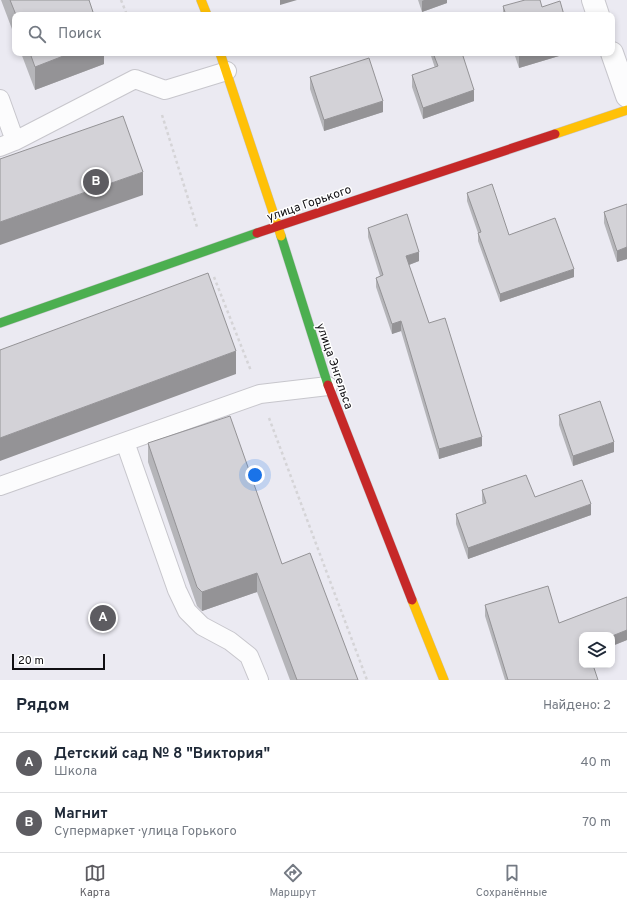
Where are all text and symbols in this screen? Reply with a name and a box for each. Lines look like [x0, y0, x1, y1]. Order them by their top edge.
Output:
search box [12, 12, 615, 56]
icon: search [26, 23, 48, 45]
text: Поиск [58, 25, 102, 44]
pin: B [83, 167, 109, 197]
street label: улица Горького [265, 182, 354, 226]
street label: улица Энгельса [312, 321, 356, 411]
your location [245, 465, 265, 485]
pin: A [90, 603, 116, 633]
map controls [579, 632, 615, 668]
button: layers [579, 632, 615, 668]
scale bar [12, 652, 105, 671]
text: 20 m [18, 654, 44, 668]
text: Рядом [16, 695, 69, 717]
text: Найдено: 2 [543, 698, 611, 714]
text: Детский сад № 8 "Виктория" [54, 745, 270, 764]
text: A [24, 755, 34, 771]
text: 40 m [581, 755, 611, 771]
text: Школа [54, 764, 97, 780]
text: Магнит [54, 805, 107, 824]
text: B [25, 815, 33, 831]
text: 70 m [582, 815, 611, 831]
text: Супермаркет · улица Горького [54, 824, 237, 840]
tab: Карта [80, 862, 110, 900]
tab: Маршрут [269, 862, 316, 900]
tab: Сохранённые [476, 862, 547, 900]

